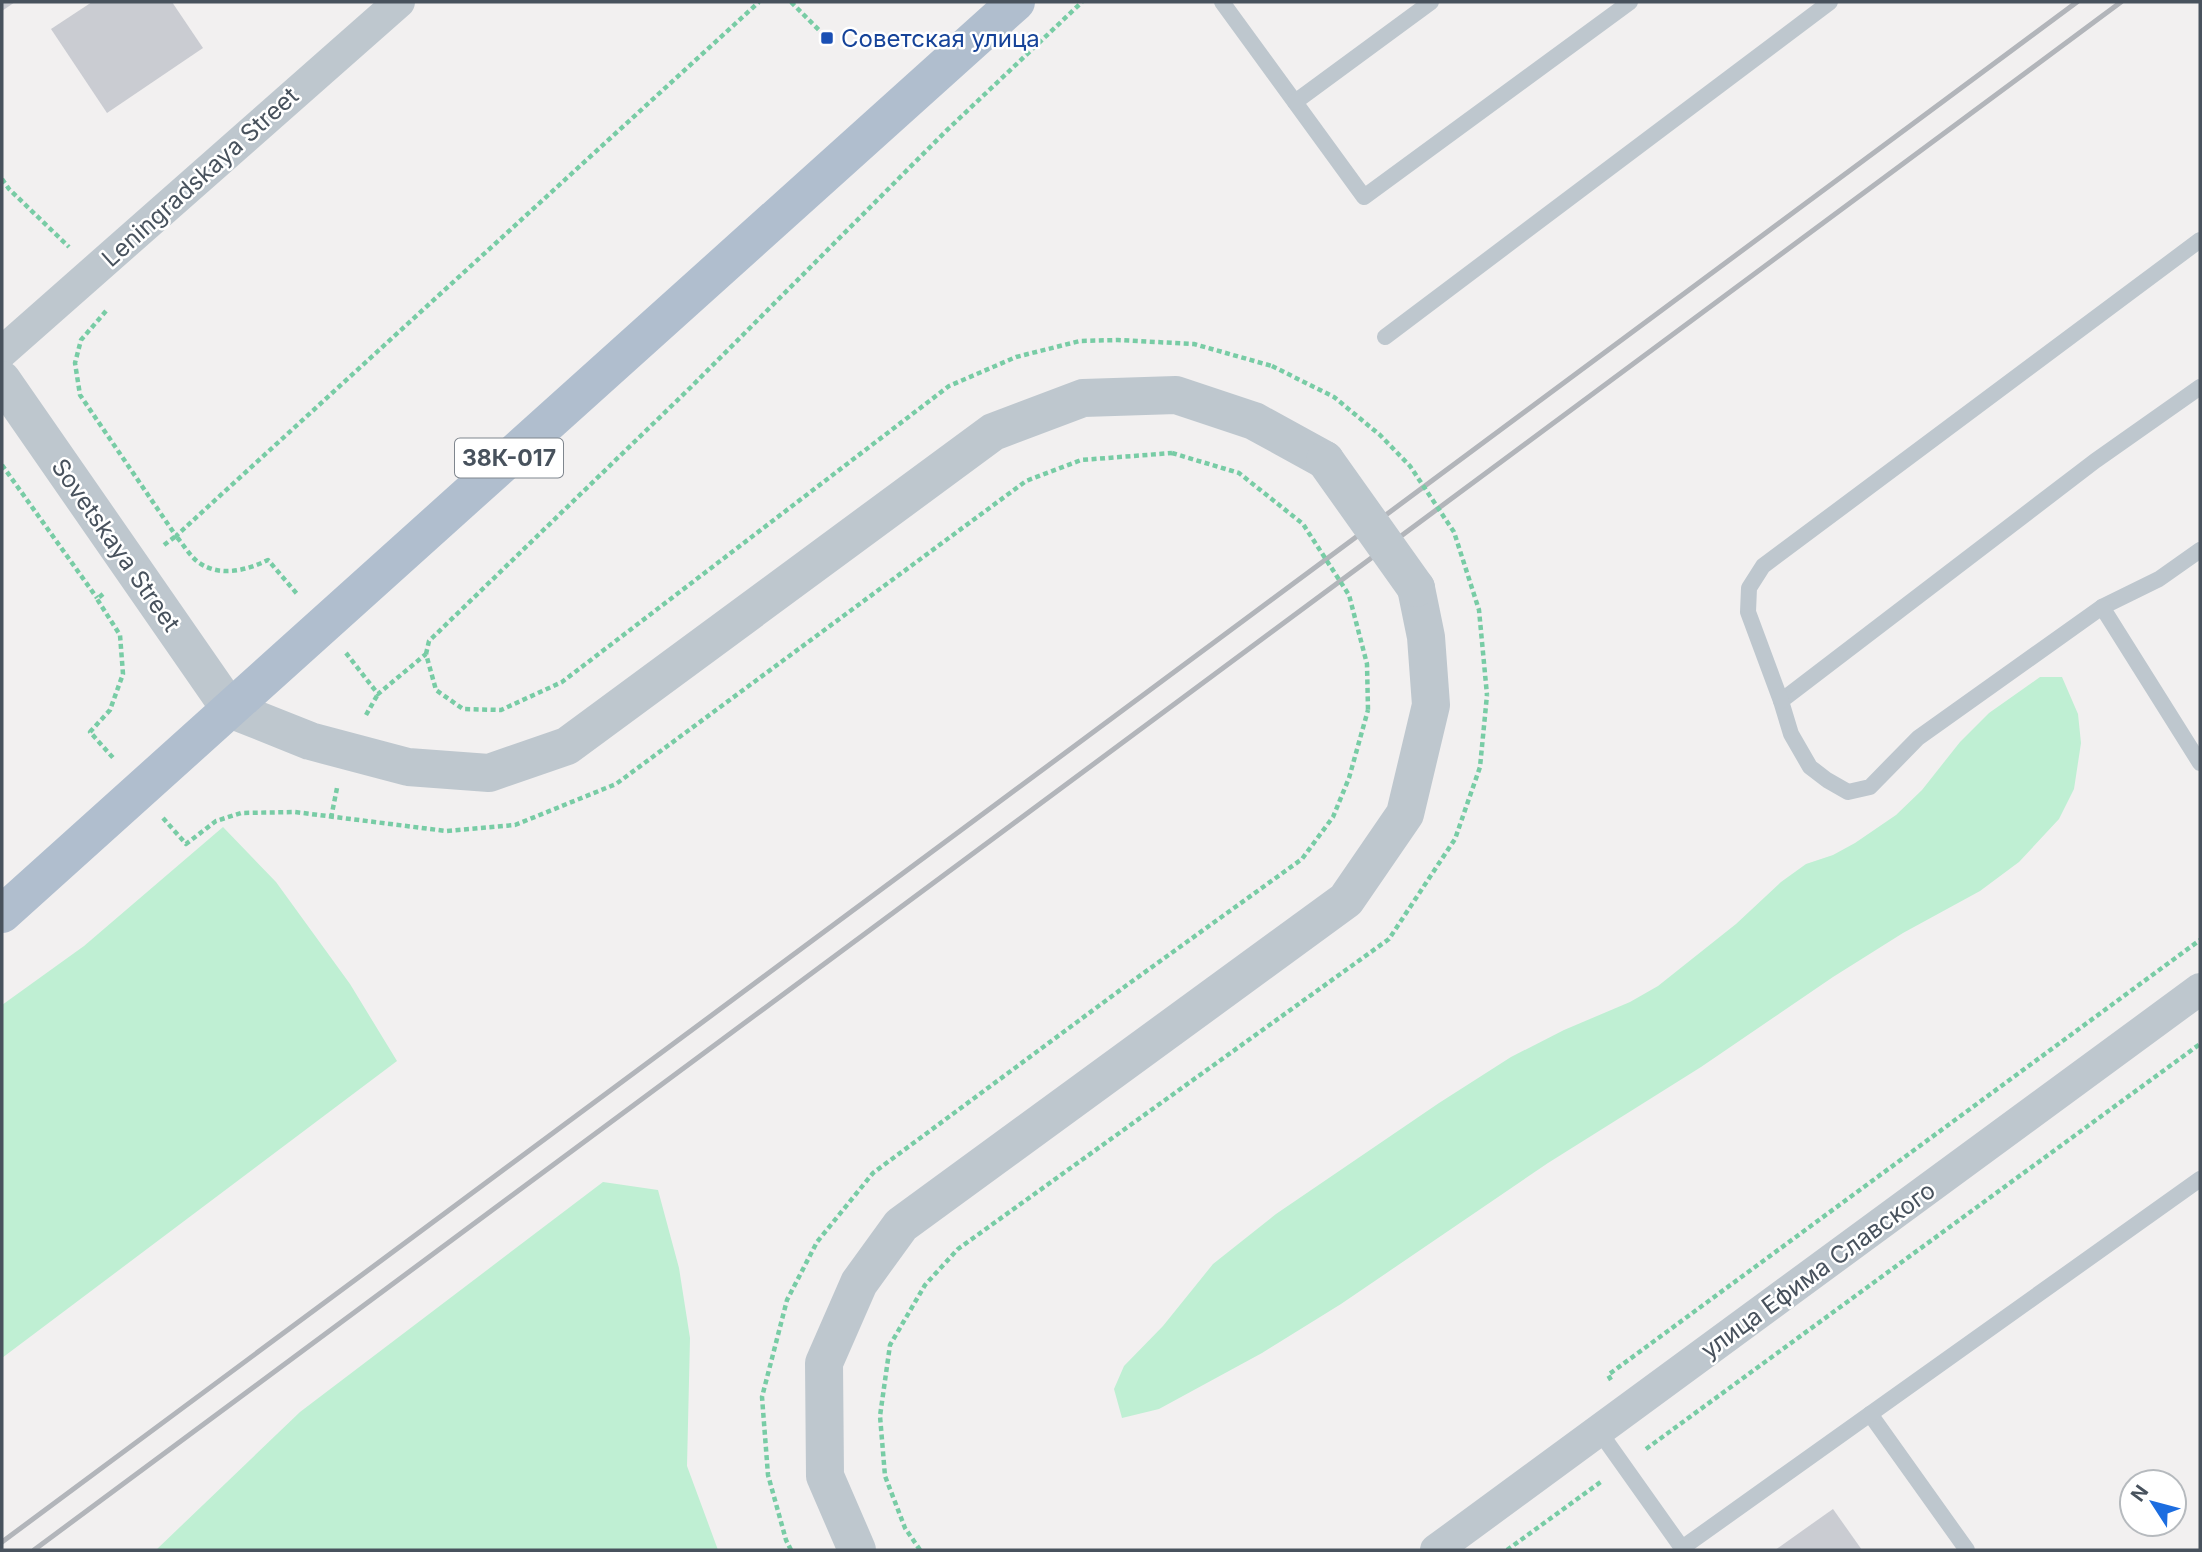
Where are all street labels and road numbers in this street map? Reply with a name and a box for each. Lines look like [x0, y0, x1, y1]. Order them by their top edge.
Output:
street label: Leningradskaya Street [96, 81, 304, 273]
road number: 38К-017 [455, 438, 563, 478]
street label: Sovetskaya Street [46, 453, 187, 637]
street label: улица Ефима Славского [1695, 1175, 1941, 1365]

